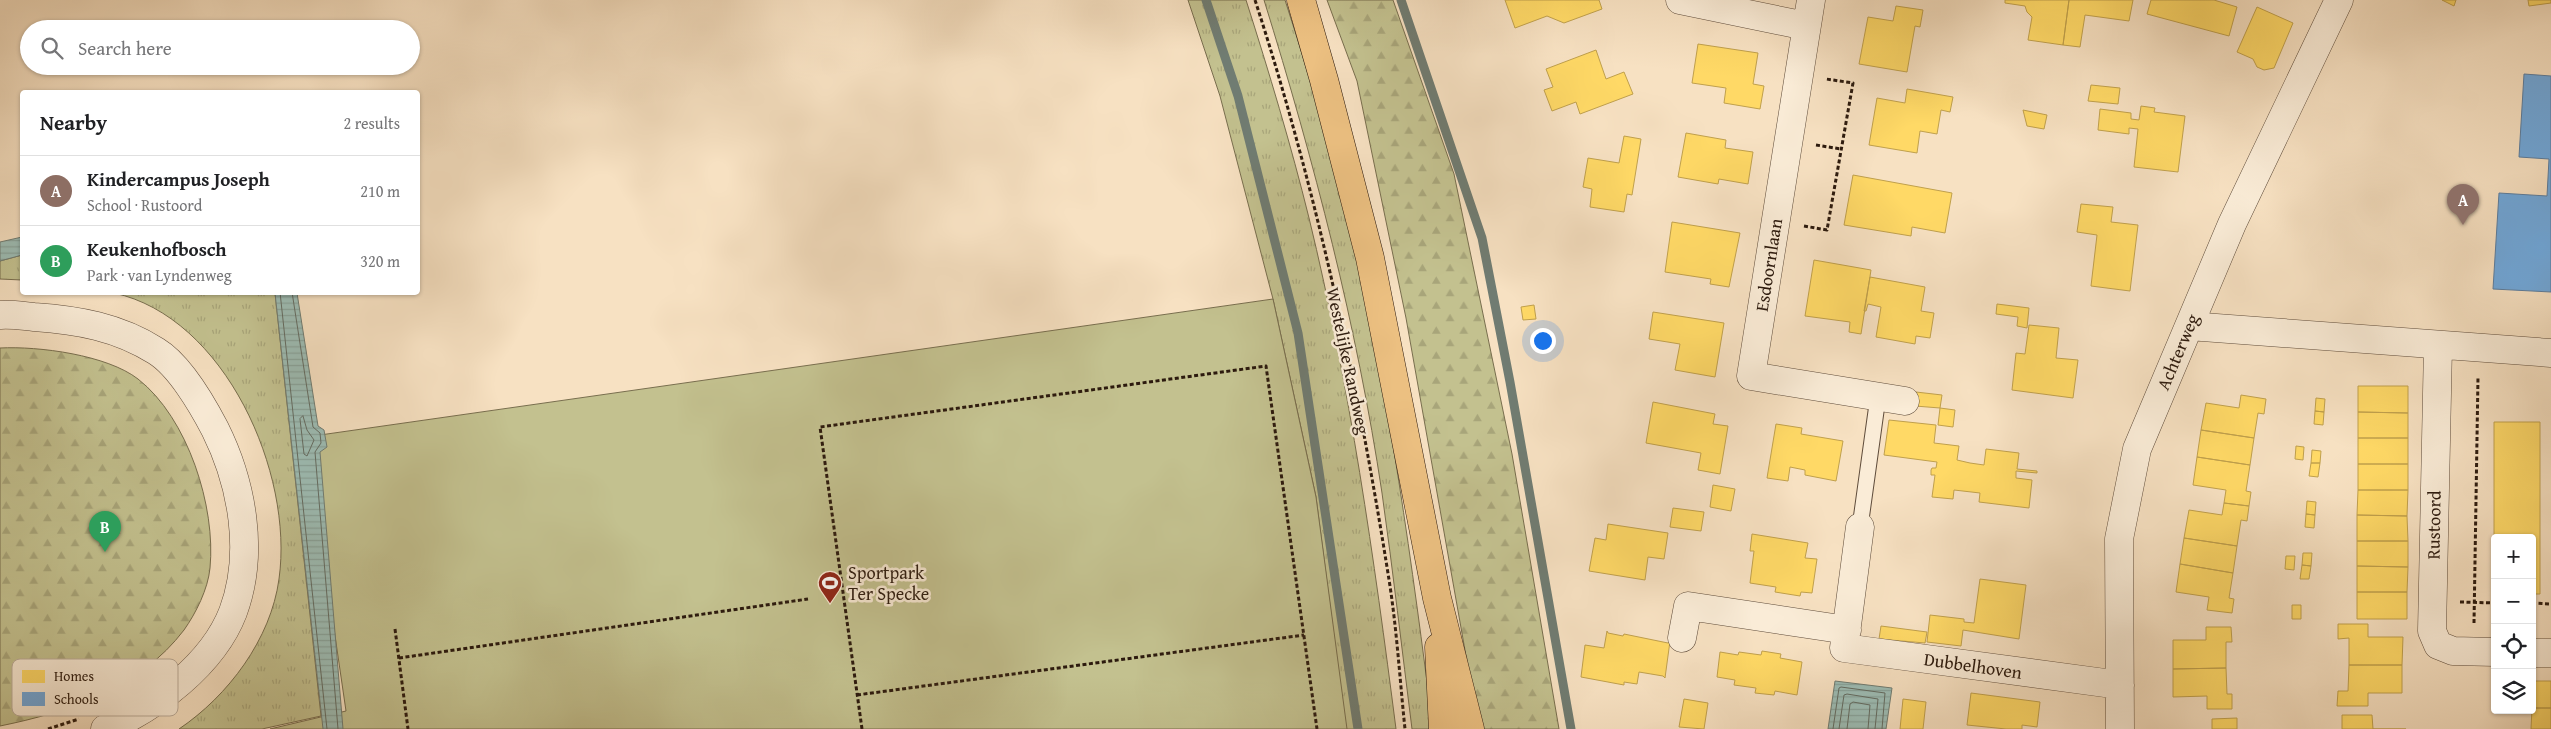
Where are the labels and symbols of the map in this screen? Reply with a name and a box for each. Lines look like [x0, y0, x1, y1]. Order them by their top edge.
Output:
pin: A [2447, 184, 2479, 225]
street label: Esdoornlaan [1748, 216, 1789, 313]
street label: Westelijke Randweg [1320, 285, 1377, 437]
street label: Achterweg [2149, 309, 2206, 394]
your location [1530, 328, 1556, 354]
street label: Rustoord [2419, 490, 2448, 560]
pin: B [89, 511, 121, 552]
place label: Sportpark Ter Specke [848, 559, 929, 607]
sports icon: Sportpark Ter Specke [817, 570, 843, 604]
street label: Dubbelhoven [1922, 645, 2024, 686]
legend [12, 659, 178, 716]
text: Homes [54, 666, 94, 686]
text: Schools [54, 689, 98, 709]

